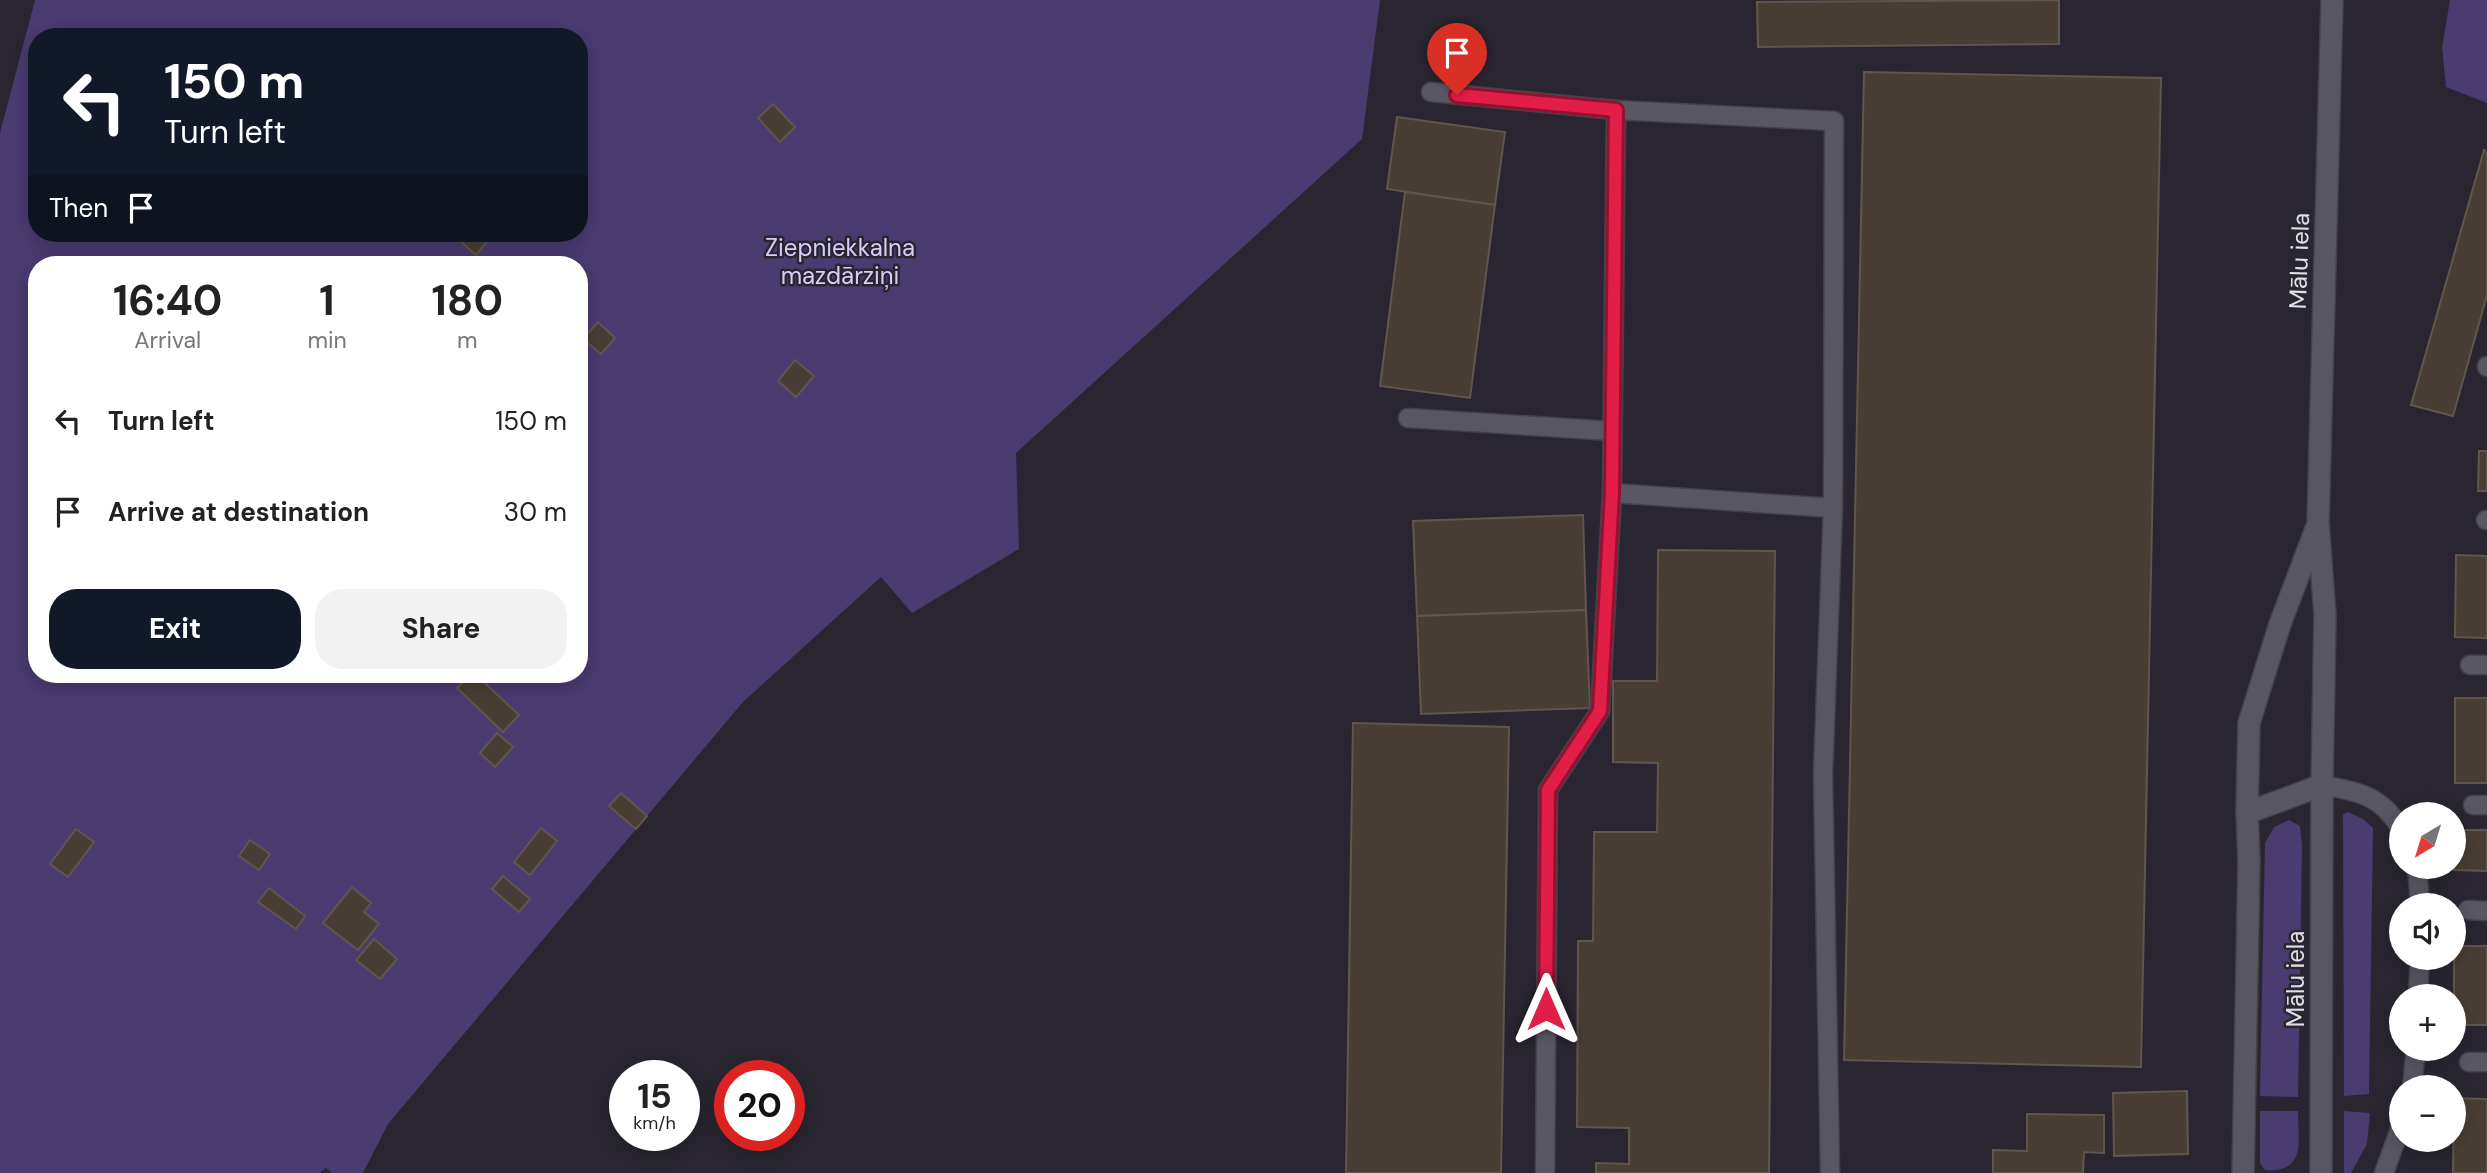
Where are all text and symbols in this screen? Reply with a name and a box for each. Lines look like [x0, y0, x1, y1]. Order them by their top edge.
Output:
pin [1427, 23, 1487, 95]
icon: arrive [1438, 34, 1476, 72]
text: 150 m [164, 49, 304, 113]
icon: left [49, 56, 140, 147]
text: Turn left [164, 111, 286, 153]
icon: arrive [122, 189, 160, 227]
text: Then [49, 191, 108, 225]
street label: Mālu iela [2282, 212, 2316, 310]
park label: Ziepniekkalna mazdārziņi [765, 232, 915, 291]
text: 16:40 [113, 273, 222, 328]
text: 1 [319, 273, 335, 328]
text: 180 [432, 273, 503, 328]
text: Arrival [134, 325, 201, 355]
text: min [307, 325, 347, 355]
text: m [457, 325, 478, 355]
icon: left [49, 402, 87, 440]
text: Turn left [108, 404, 215, 438]
text: 150 m [495, 404, 567, 438]
icon: arrive [49, 493, 87, 531]
text: Arrive at destination [108, 495, 369, 529]
text: 30 m [504, 495, 567, 529]
button: Exit [49, 589, 301, 669]
button: Share [315, 589, 567, 669]
north arrow [2389, 802, 2466, 878]
map controls [2389, 802, 2466, 1152]
button: sound [2389, 893, 2466, 970]
street label: Mālu iela [2280, 931, 2311, 1027]
position arrow [1509, 972, 1583, 1046]
button: + [2389, 984, 2466, 1061]
speed limit sign: 20 [714, 1060, 805, 1151]
text: 15 [637, 1073, 672, 1119]
button: − [2389, 1075, 2466, 1152]
text: km/h [633, 1111, 676, 1135]

